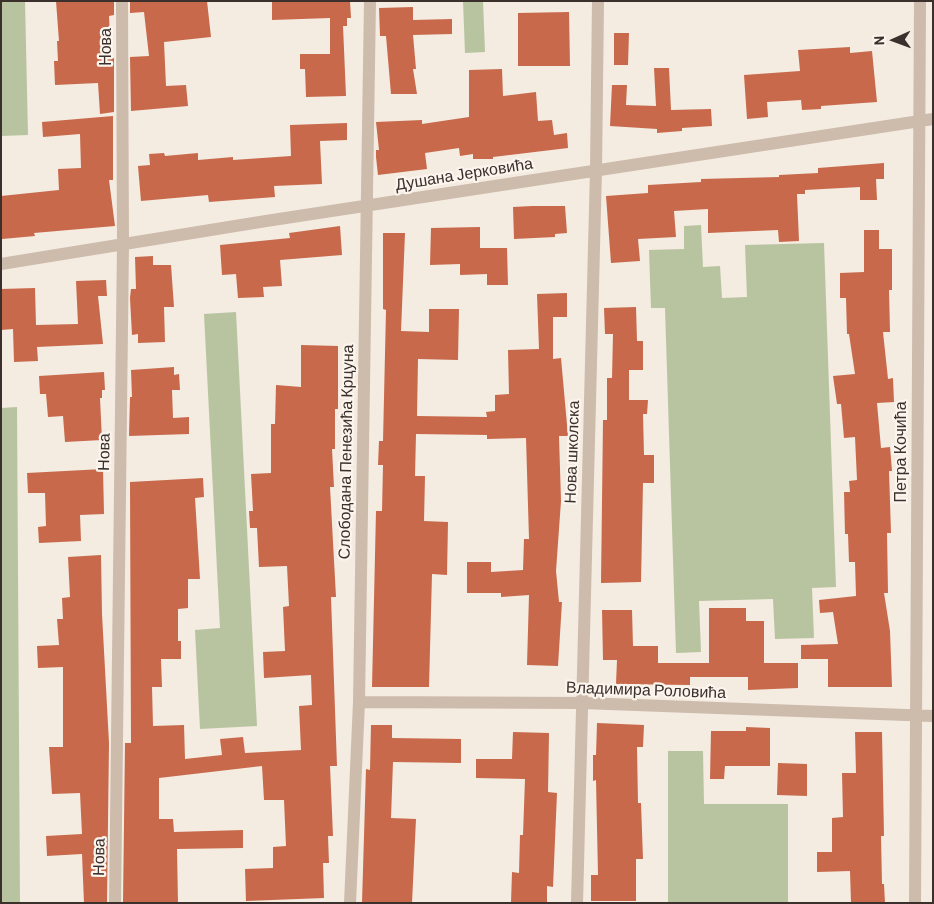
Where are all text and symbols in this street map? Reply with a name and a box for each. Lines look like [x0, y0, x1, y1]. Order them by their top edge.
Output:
north arrow [869, 15, 919, 65]
street label: Нова [96, 28, 116, 66]
text: N [870, 36, 887, 45]
street label: Душана Јерковића [394, 154, 534, 194]
street label: Слободана Пенезића Крцуна [335, 344, 357, 560]
street label: Нова школска [561, 400, 583, 504]
street label: Петра Кочића [891, 401, 911, 503]
street label: Нова [94, 433, 114, 471]
street label: Владимира Роловића [566, 678, 726, 702]
street label: Нова [89, 838, 109, 876]

